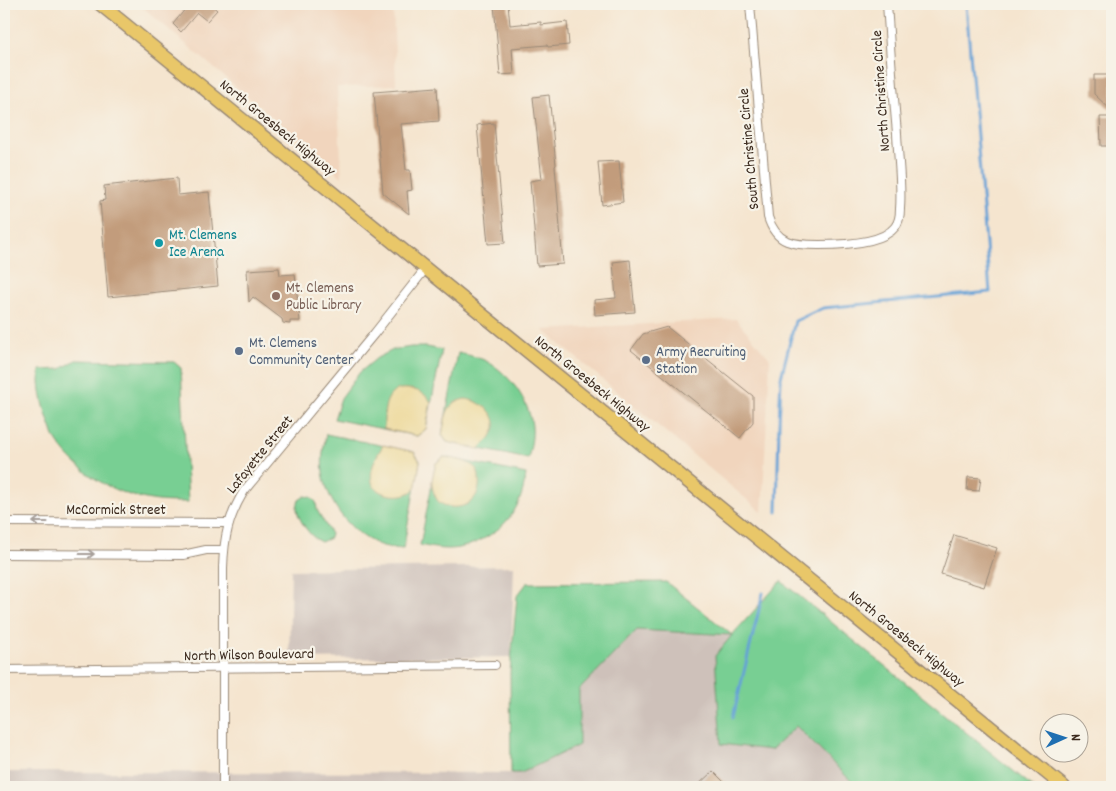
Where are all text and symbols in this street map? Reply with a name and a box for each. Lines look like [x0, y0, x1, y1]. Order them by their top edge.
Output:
street label: North Christine Circle [867, 29, 897, 152]
street label: North Groesbeck Highway [214, 75, 340, 183]
street label: South Christine Circle [734, 87, 766, 210]
place label: Mt. Clemens Ice Arena [169, 225, 237, 264]
marker: Mt. Clemens Ice Arena [153, 237, 165, 249]
place label: Mt. Clemens Public Library [286, 278, 362, 317]
marker: Mt. Clemens Public Library [270, 290, 282, 302]
street label: North Groesbeck Highway [529, 331, 655, 439]
place label: Mt. Clemens Community Center [249, 333, 354, 372]
place label: Army Recruiting Station [656, 342, 746, 381]
marker: Mt. Clemens Community Center [233, 345, 245, 357]
marker: Army Recruiting Station [640, 354, 652, 366]
street label: Lafayette Street [222, 411, 300, 499]
street label: McCormick Street [66, 500, 166, 522]
one-way arrow [32, 517, 48, 527]
one-way arrow [79, 549, 95, 559]
street label: North Groesbeck Highway [843, 586, 969, 694]
street label: North Wilson Boulevard [184, 644, 314, 668]
north arrow [1038, 714, 1088, 764]
text: N [1065, 733, 1085, 741]

